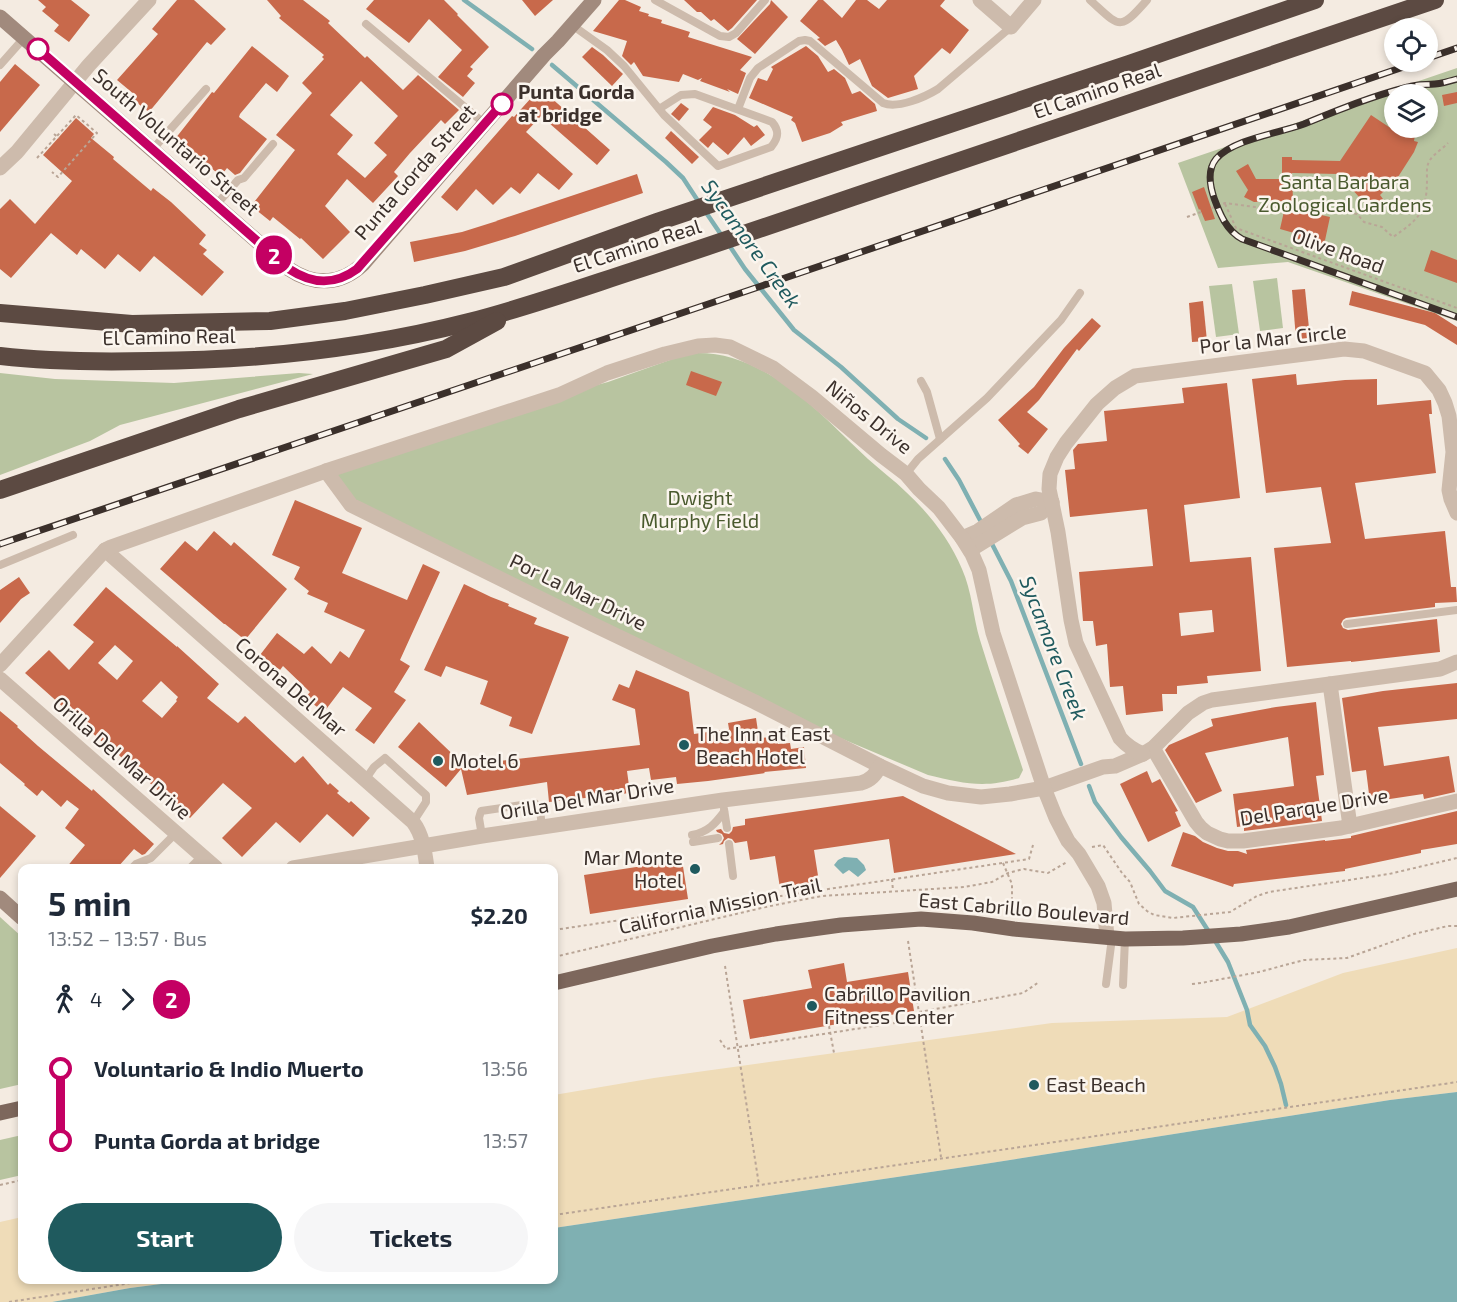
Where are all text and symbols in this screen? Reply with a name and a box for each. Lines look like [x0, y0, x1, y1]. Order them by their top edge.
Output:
map controls [1384, 18, 1438, 138]
button: locate [1384, 18, 1438, 72]
unlabelled marker [27, 38, 49, 60]
street label: El Camino Real [1030, 57, 1164, 123]
street label: South Voluntario Street [89, 63, 265, 220]
place label: Punta Gorda at bridge [518, 79, 635, 126]
button: layers [1384, 84, 1438, 138]
marker: Punta Gorda at bridge [491, 93, 513, 115]
street label: Punta Gorda Street [349, 98, 480, 244]
park label: Santa Barbara Zoological Gardens [1258, 169, 1432, 216]
water label: Sycamore Creek [696, 174, 807, 313]
street label: El Camino Real [570, 213, 704, 277]
street label: Olive Road [1289, 222, 1388, 278]
line badge: 2 [254, 236, 294, 274]
text: 2 [268, 243, 280, 268]
street label: Por la Mar Circle [1198, 318, 1348, 358]
street label: El Camino Real [102, 323, 236, 349]
street label: Niños Drive [822, 374, 918, 458]
park label: Dwight Murphy Field [641, 485, 759, 532]
street label: Por La Mar Drive [506, 548, 651, 635]
water label: Sycamore Creek [1014, 572, 1093, 724]
street label: Corona Del Mar [231, 631, 352, 741]
street label: Orilla Del Mar Drive [49, 691, 197, 824]
place label: The Inn at East Beach Hotel [696, 721, 831, 768]
marker: The Inn at East Beach Hotel [677, 738, 691, 752]
place label: Motel 6 [450, 748, 519, 772]
marker: Motel 6 [431, 754, 445, 768]
street label: Orilla Del Mar Drive [498, 772, 675, 824]
street label: Del Parque Drive [1238, 782, 1390, 830]
place label: Mar Monte Hotel [584, 845, 683, 892]
marker: Mar Monte Hotel [688, 862, 702, 876]
street label: California Mission Trail [616, 872, 823, 938]
text: 5 min [48, 883, 131, 923]
street label: East Cabrillo Boulevard [918, 887, 1130, 929]
text: $2.20 [470, 902, 528, 928]
text: 13:52 – 13:57 · Bus [48, 926, 207, 950]
place label: Cabrillo Pavilion Fitness Center [824, 981, 971, 1028]
icon: walk [48, 983, 81, 1016]
icon: forward [111, 983, 144, 1016]
text: 4 [90, 987, 102, 1011]
text: 2 [165, 987, 178, 1012]
marker: Cabrillo Pavilion Fitness Center [805, 999, 819, 1013]
text: Voluntario & Indio Muerto [94, 1055, 364, 1081]
text: 13:56 [482, 1056, 528, 1080]
place label: East Beach [1046, 1072, 1146, 1096]
marker: East Beach [1027, 1078, 1041, 1092]
text: Punta Gorda at bridge [94, 1127, 320, 1153]
text: 13:57 [483, 1128, 528, 1152]
button: Start [48, 1203, 282, 1272]
button: Tickets [294, 1203, 528, 1272]

